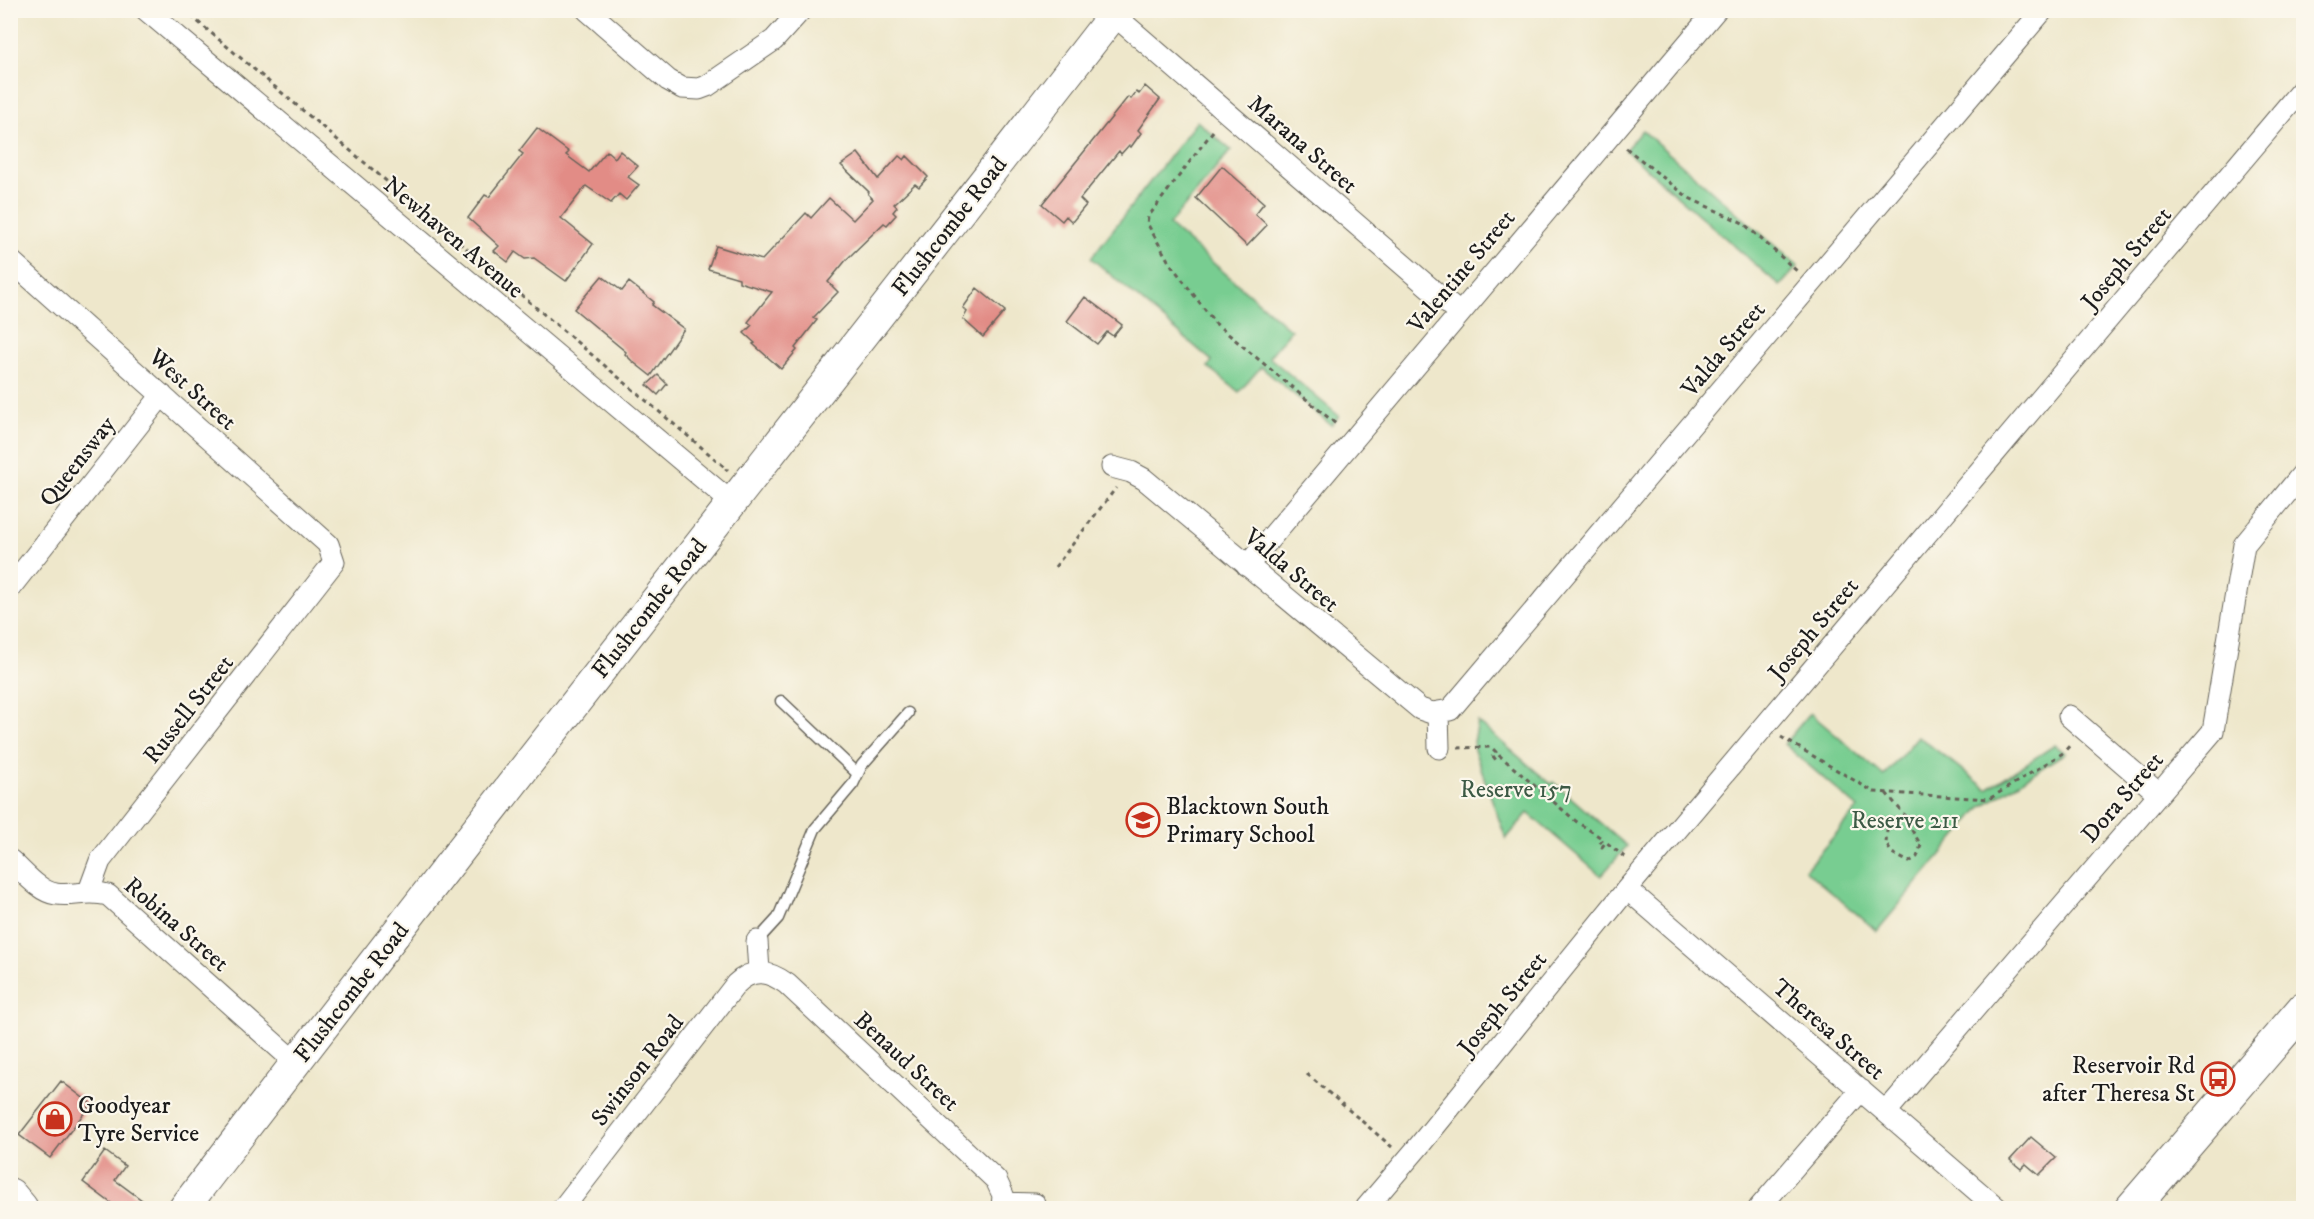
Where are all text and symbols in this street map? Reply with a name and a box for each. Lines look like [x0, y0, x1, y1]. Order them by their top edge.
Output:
street label: Marana Street [1241, 89, 1364, 201]
street label: Flushcombe Road [886, 150, 1014, 303]
street label: Newhaven Avenue [377, 170, 530, 305]
street label: Joseph Street [2074, 201, 2179, 318]
street label: Valentine Street [1401, 204, 1522, 340]
street label: Valda Street [1675, 296, 1772, 404]
street label: West Street [141, 342, 243, 437]
street label: Queensway [33, 410, 123, 513]
street label: Valda Street [1237, 522, 1345, 619]
street label: Flushcombe Road [586, 532, 714, 685]
street label: Joseph Street [1761, 572, 1866, 689]
street label: Russell Street [137, 649, 241, 770]
street label: Dora Street [2075, 746, 2171, 849]
park label: Reserve 157 [1460, 775, 1572, 805]
place label: Blacktown South Primary School [1166, 792, 1329, 850]
school or university icon: Blacktown South Primary School [1125, 802, 1161, 838]
park label: Reserve 211 [1851, 806, 1959, 836]
street label: Robina Street [118, 871, 235, 979]
street label: Flushcombe Road [288, 916, 416, 1069]
street label: Joseph Street [1450, 945, 1554, 1063]
street label: Theresa Street [1766, 973, 1891, 1087]
street label: Benaud Street [847, 1005, 966, 1118]
street label: Swinson Road [585, 1009, 691, 1132]
place label: Reservoir Rd after Theresa St [2042, 1051, 2195, 1109]
bus stop icon: Reservoir Rd after Theresa St [2200, 1061, 2236, 1097]
place label: Goodyear Tyre Service [78, 1091, 199, 1149]
shop icon: Goodyear Tyre Service [37, 1101, 73, 1137]

